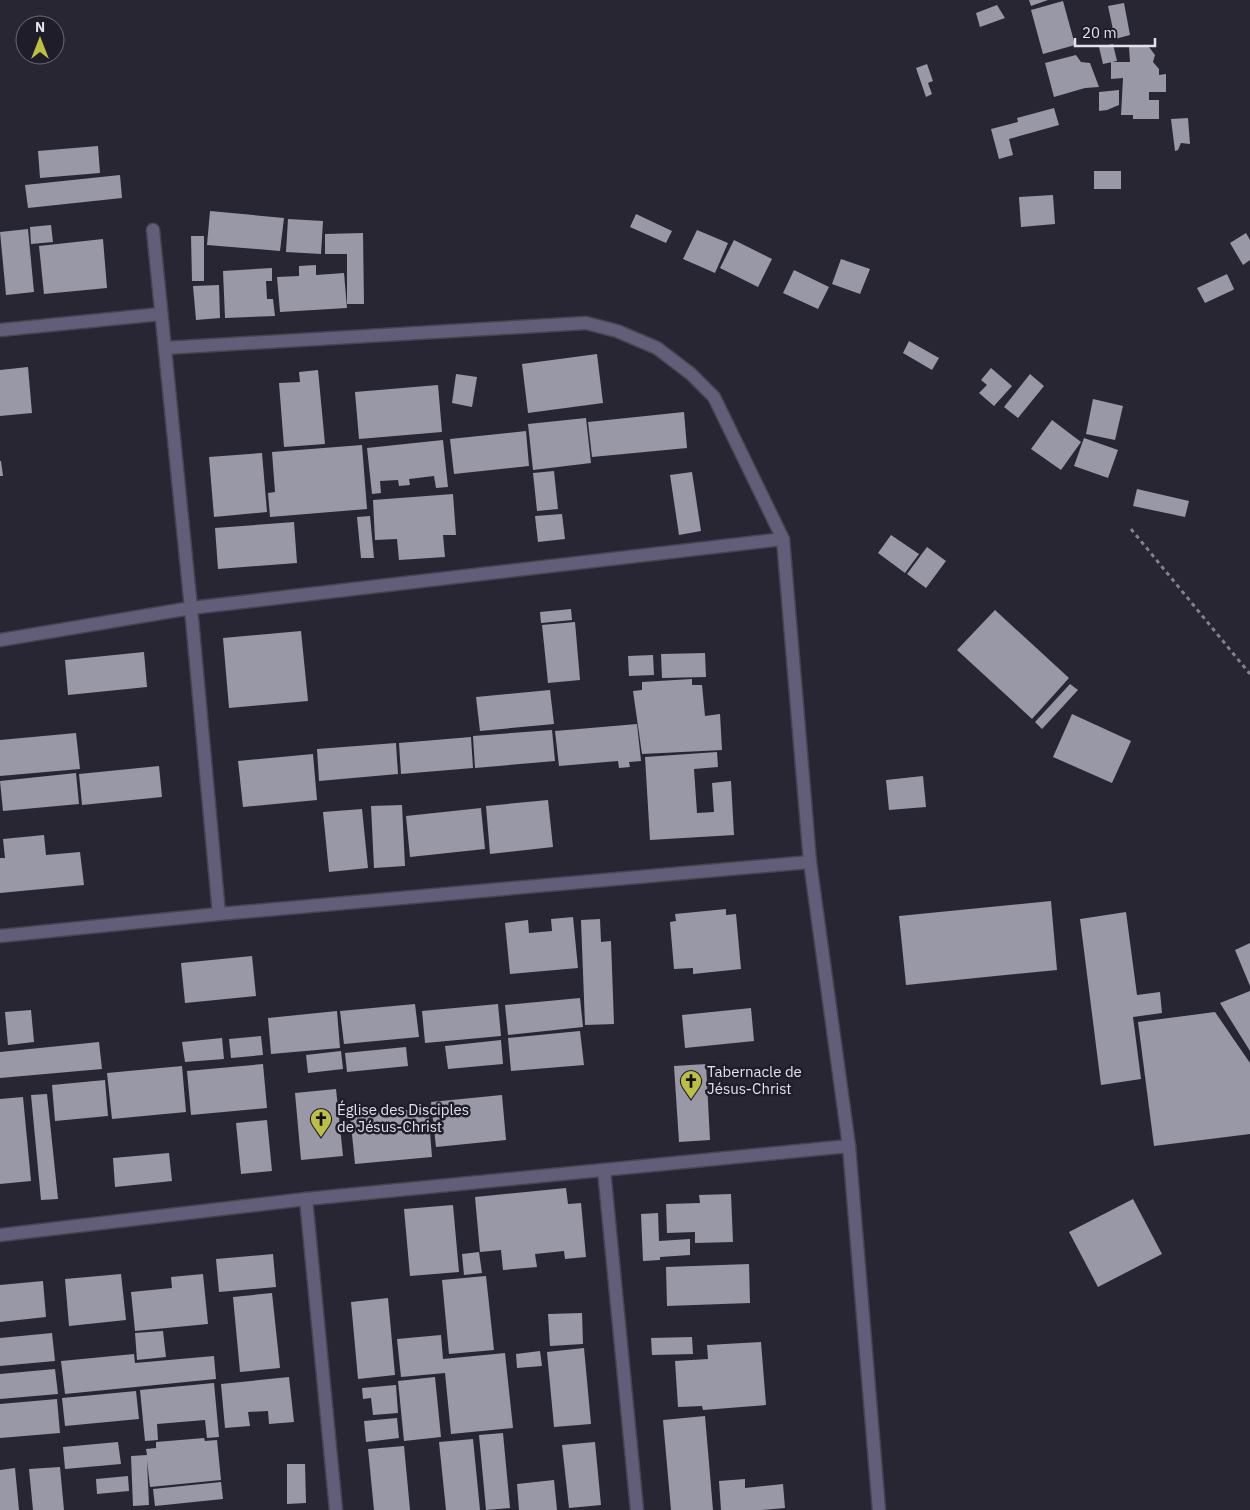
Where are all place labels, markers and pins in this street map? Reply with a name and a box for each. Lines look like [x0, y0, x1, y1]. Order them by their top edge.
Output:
place label: Tabernacle de Jésus-Christ [707, 1062, 802, 1098]
church icon: Tabernacle de Jésus-Christ [679, 1069, 703, 1100]
place label: Église des Disciples de Jésus-Christ [337, 1100, 469, 1136]
church icon: Église des Disciples de Jésus-Christ [309, 1107, 333, 1138]

